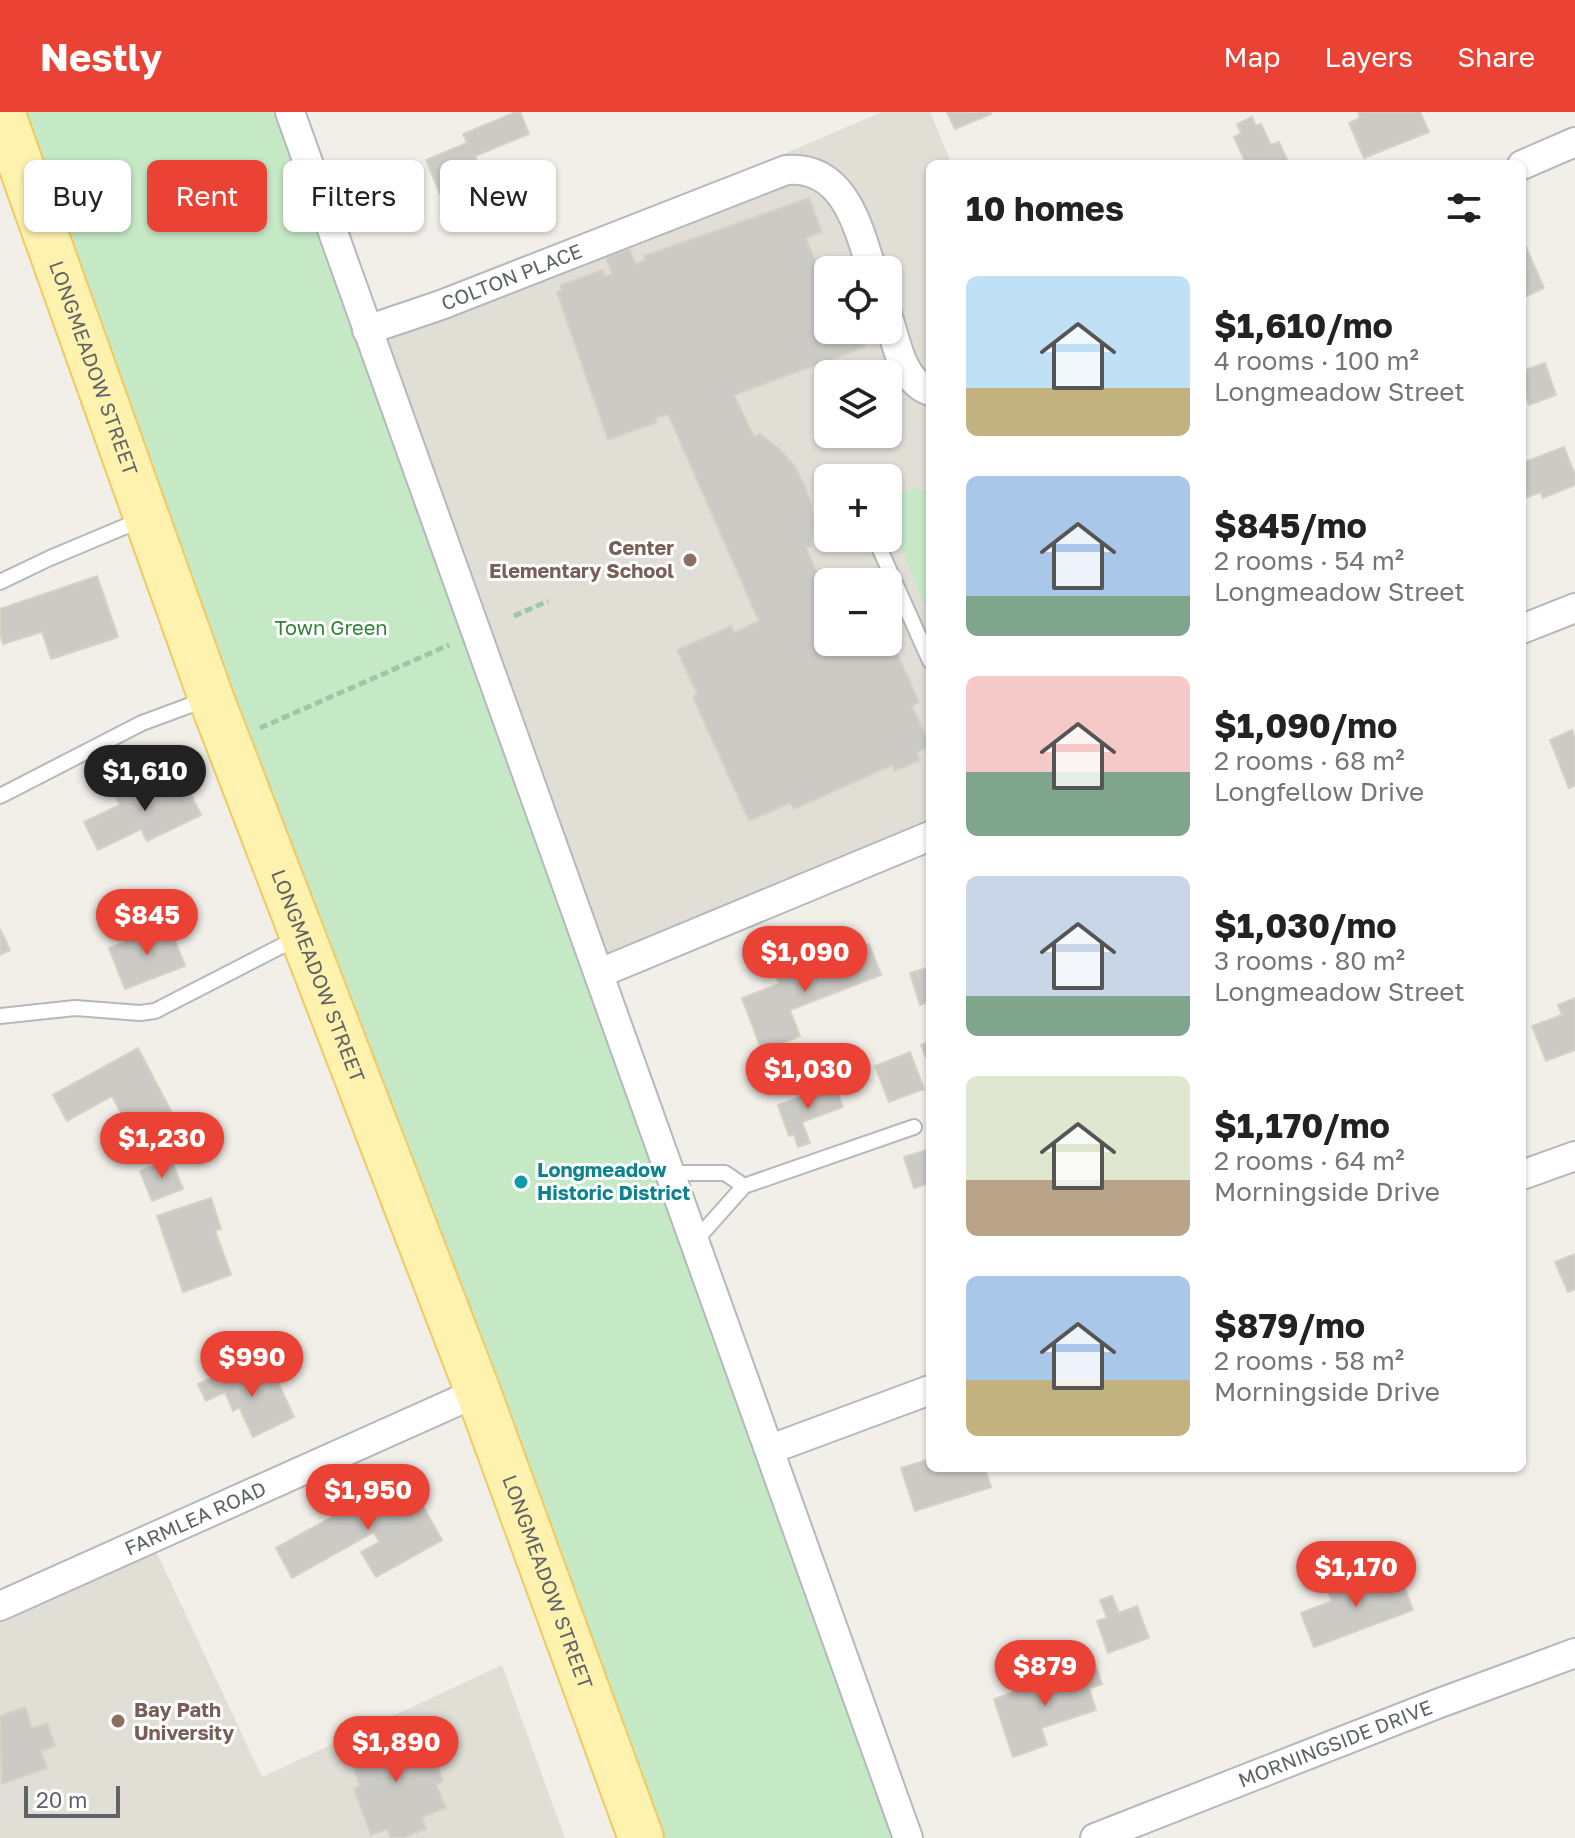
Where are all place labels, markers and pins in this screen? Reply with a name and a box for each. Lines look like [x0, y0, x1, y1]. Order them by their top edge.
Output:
place label: Center Elementary School [489, 535, 674, 582]
marker: Center Elementary School [681, 551, 699, 569]
pin: $1,610 [80, 745, 210, 813]
pin: $845 [100, 889, 194, 957]
pin: $1,090 [740, 926, 870, 994]
pin: $1,030 [743, 1043, 873, 1111]
pin: $1,230 [97, 1112, 227, 1180]
place label: Longmeadow Historic District [537, 1157, 690, 1204]
marker: Longmeadow Historic District [512, 1173, 530, 1191]
pin: $990 [205, 1331, 299, 1399]
pin: $1,950 [303, 1464, 433, 1532]
pin: $1,170 [1291, 1541, 1421, 1609]
pin: $879 [998, 1640, 1092, 1708]
place label: Bay Path University [134, 1697, 234, 1744]
marker: Bay Path University [109, 1712, 127, 1730]
pin: $1,890 [331, 1716, 461, 1784]

